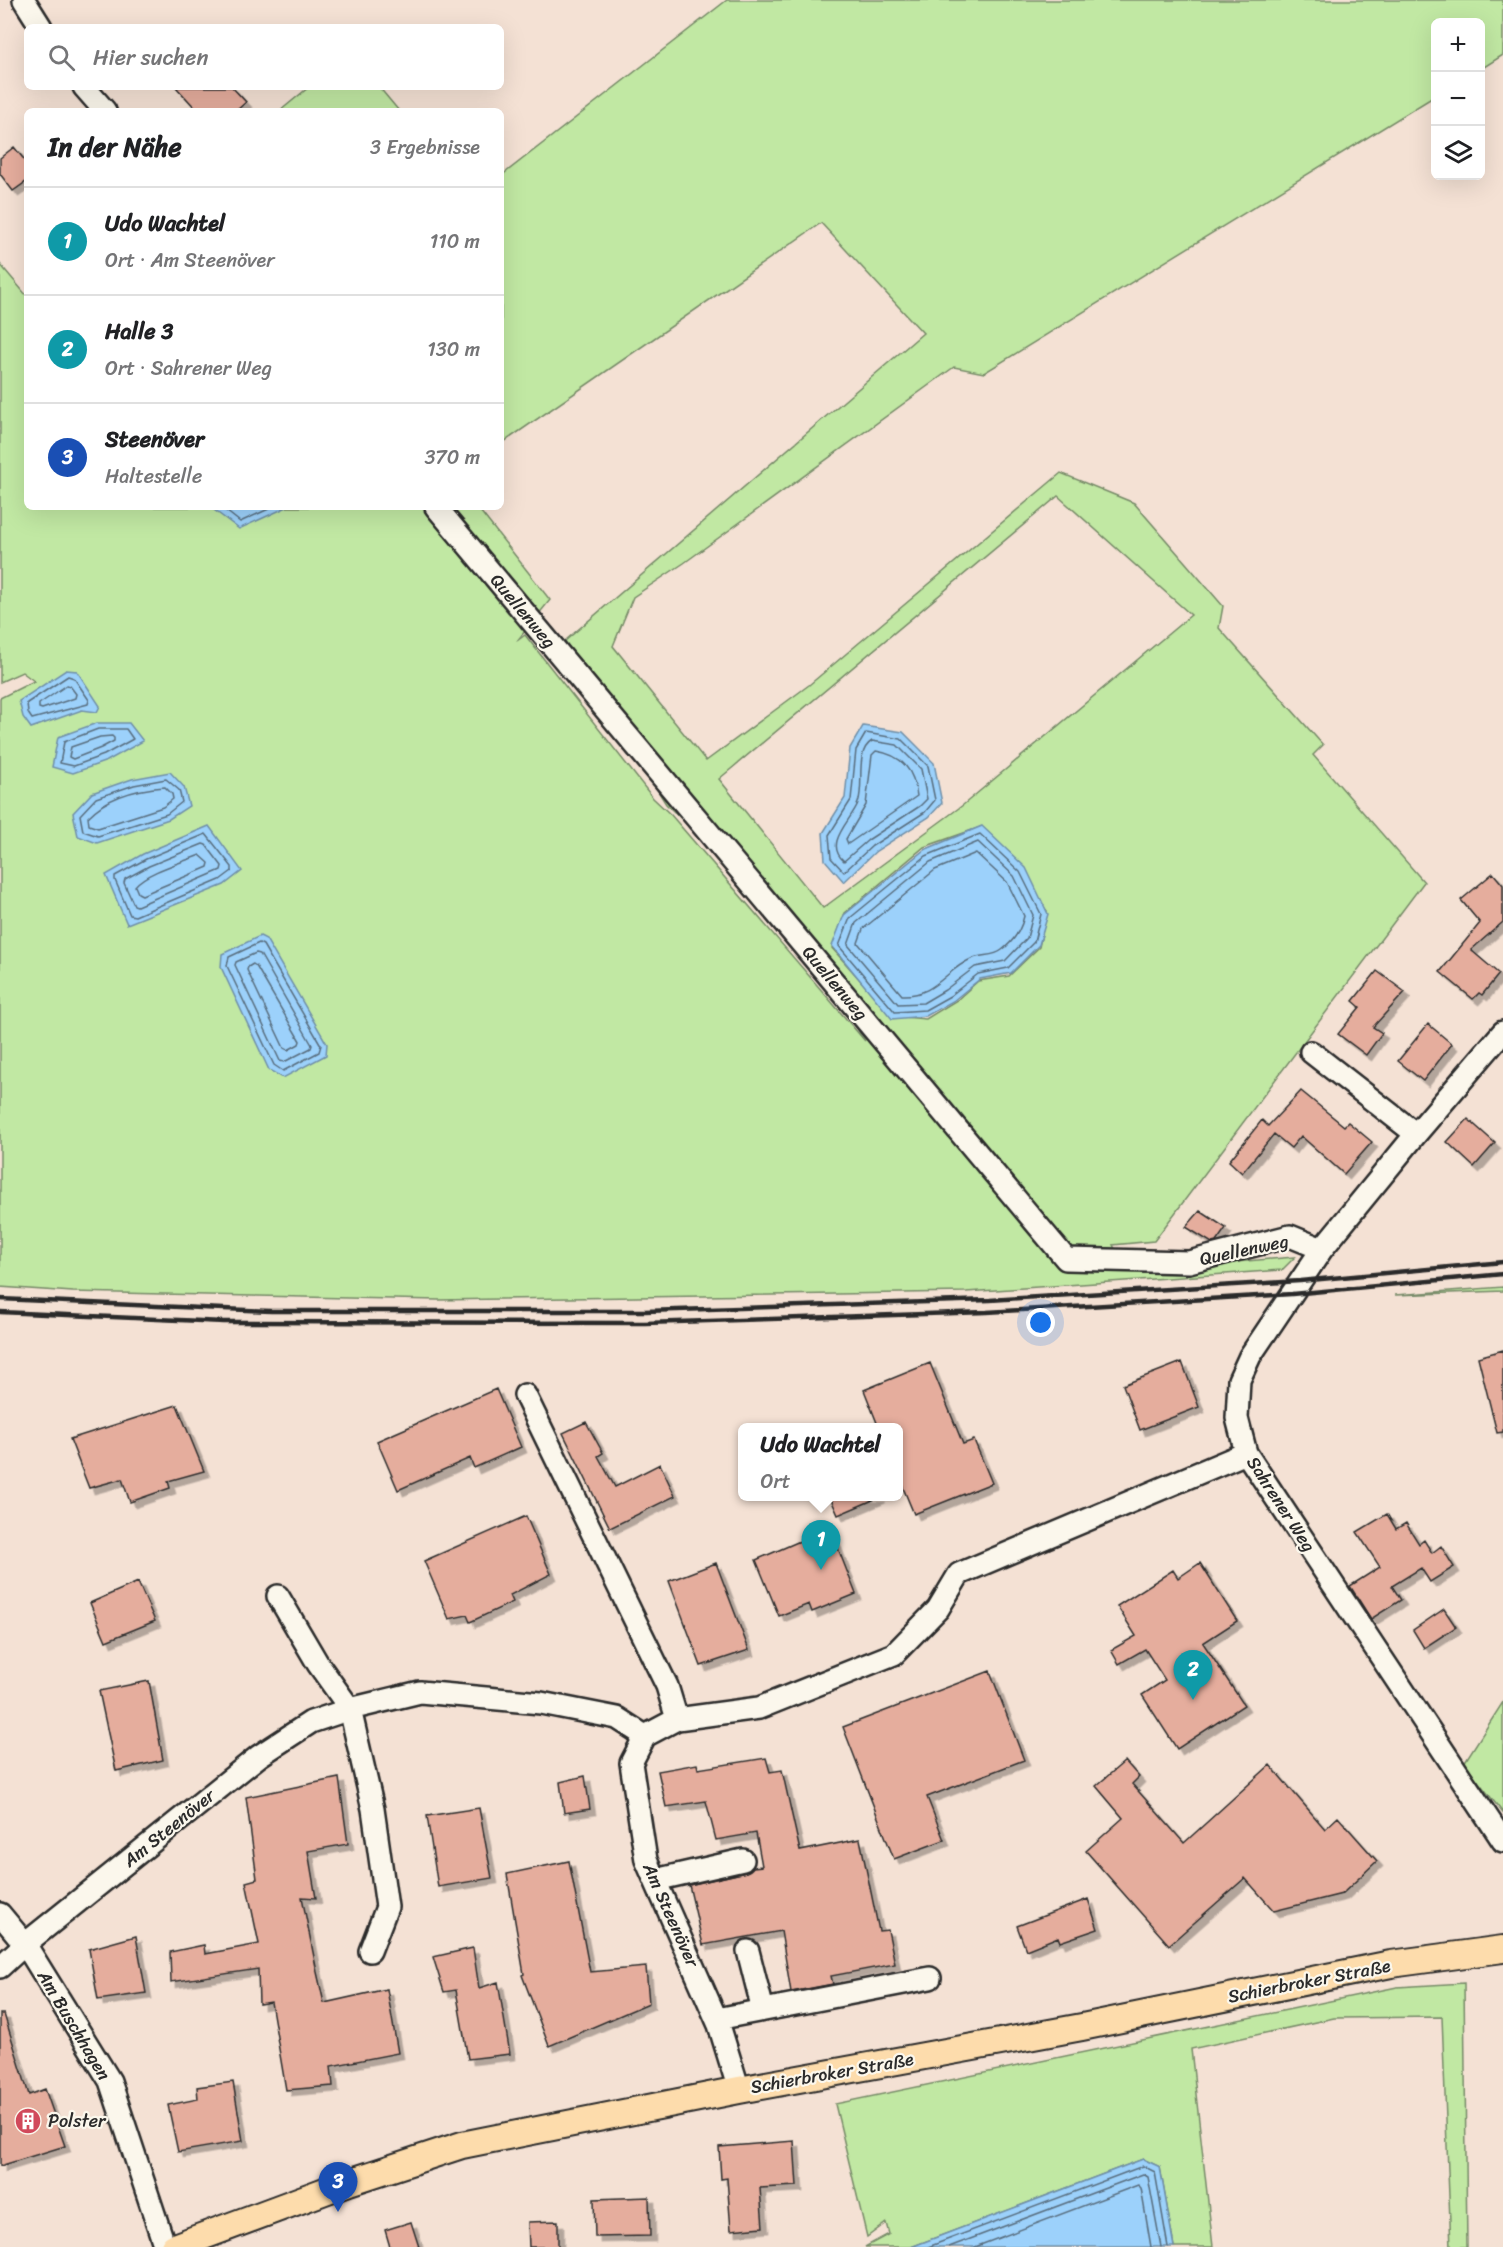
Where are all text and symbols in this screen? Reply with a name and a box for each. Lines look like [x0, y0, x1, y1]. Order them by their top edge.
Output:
map controls [1431, 18, 1485, 180]
button: + [1431, 18, 1485, 72]
search box [24, 24, 504, 90]
text: Hier suchen [93, 38, 208, 77]
icon: search [45, 41, 78, 74]
button: − [1431, 72, 1485, 126]
text: In der Nähe [48, 124, 182, 170]
button: layers [1431, 126, 1485, 180]
text: 3 Ergebnisse [370, 130, 480, 165]
text: Udo Wachtel [105, 204, 225, 243]
text: 1 [63, 224, 72, 259]
text: 110 m [430, 224, 480, 259]
text: Ort · Am Steenöver [105, 243, 274, 278]
text: Halle 3 [105, 312, 173, 351]
text: 2 [62, 332, 73, 367]
text: 130 m [427, 332, 480, 367]
text: Ort · Sahrener Weg [105, 351, 272, 386]
text: Steenöver [105, 420, 204, 459]
text: 3 [62, 440, 73, 475]
text: 370 m [424, 440, 480, 475]
text: Haltestelle [105, 459, 202, 494]
street label: Quellenweg [482, 566, 564, 656]
street label: Quellenweg [794, 938, 876, 1028]
street label: Quellenweg [1197, 1225, 1291, 1275]
your location [1026, 1308, 1055, 1337]
popup [738, 1423, 903, 1501]
text: Udo Wachtel [760, 1425, 881, 1464]
street label: Sahrener Weg [1238, 1450, 1324, 1558]
text: Ort [760, 1464, 790, 1499]
pin: 1 [802, 1520, 840, 1570]
pin: 2 [1174, 1650, 1212, 1700]
street label: Am Steenöver [115, 1780, 224, 1876]
street label: Am Steenöver [633, 1857, 709, 1974]
street label: Schierbroker Straße [1225, 1949, 1393, 2012]
street label: Am Buschhagen [28, 1963, 120, 2087]
street label: Schierbroker Straße [748, 2043, 916, 2103]
place label: Polster [48, 2105, 107, 2137]
building icon: Polster [13, 2106, 43, 2136]
pin: 3 [318, 2162, 358, 2212]

